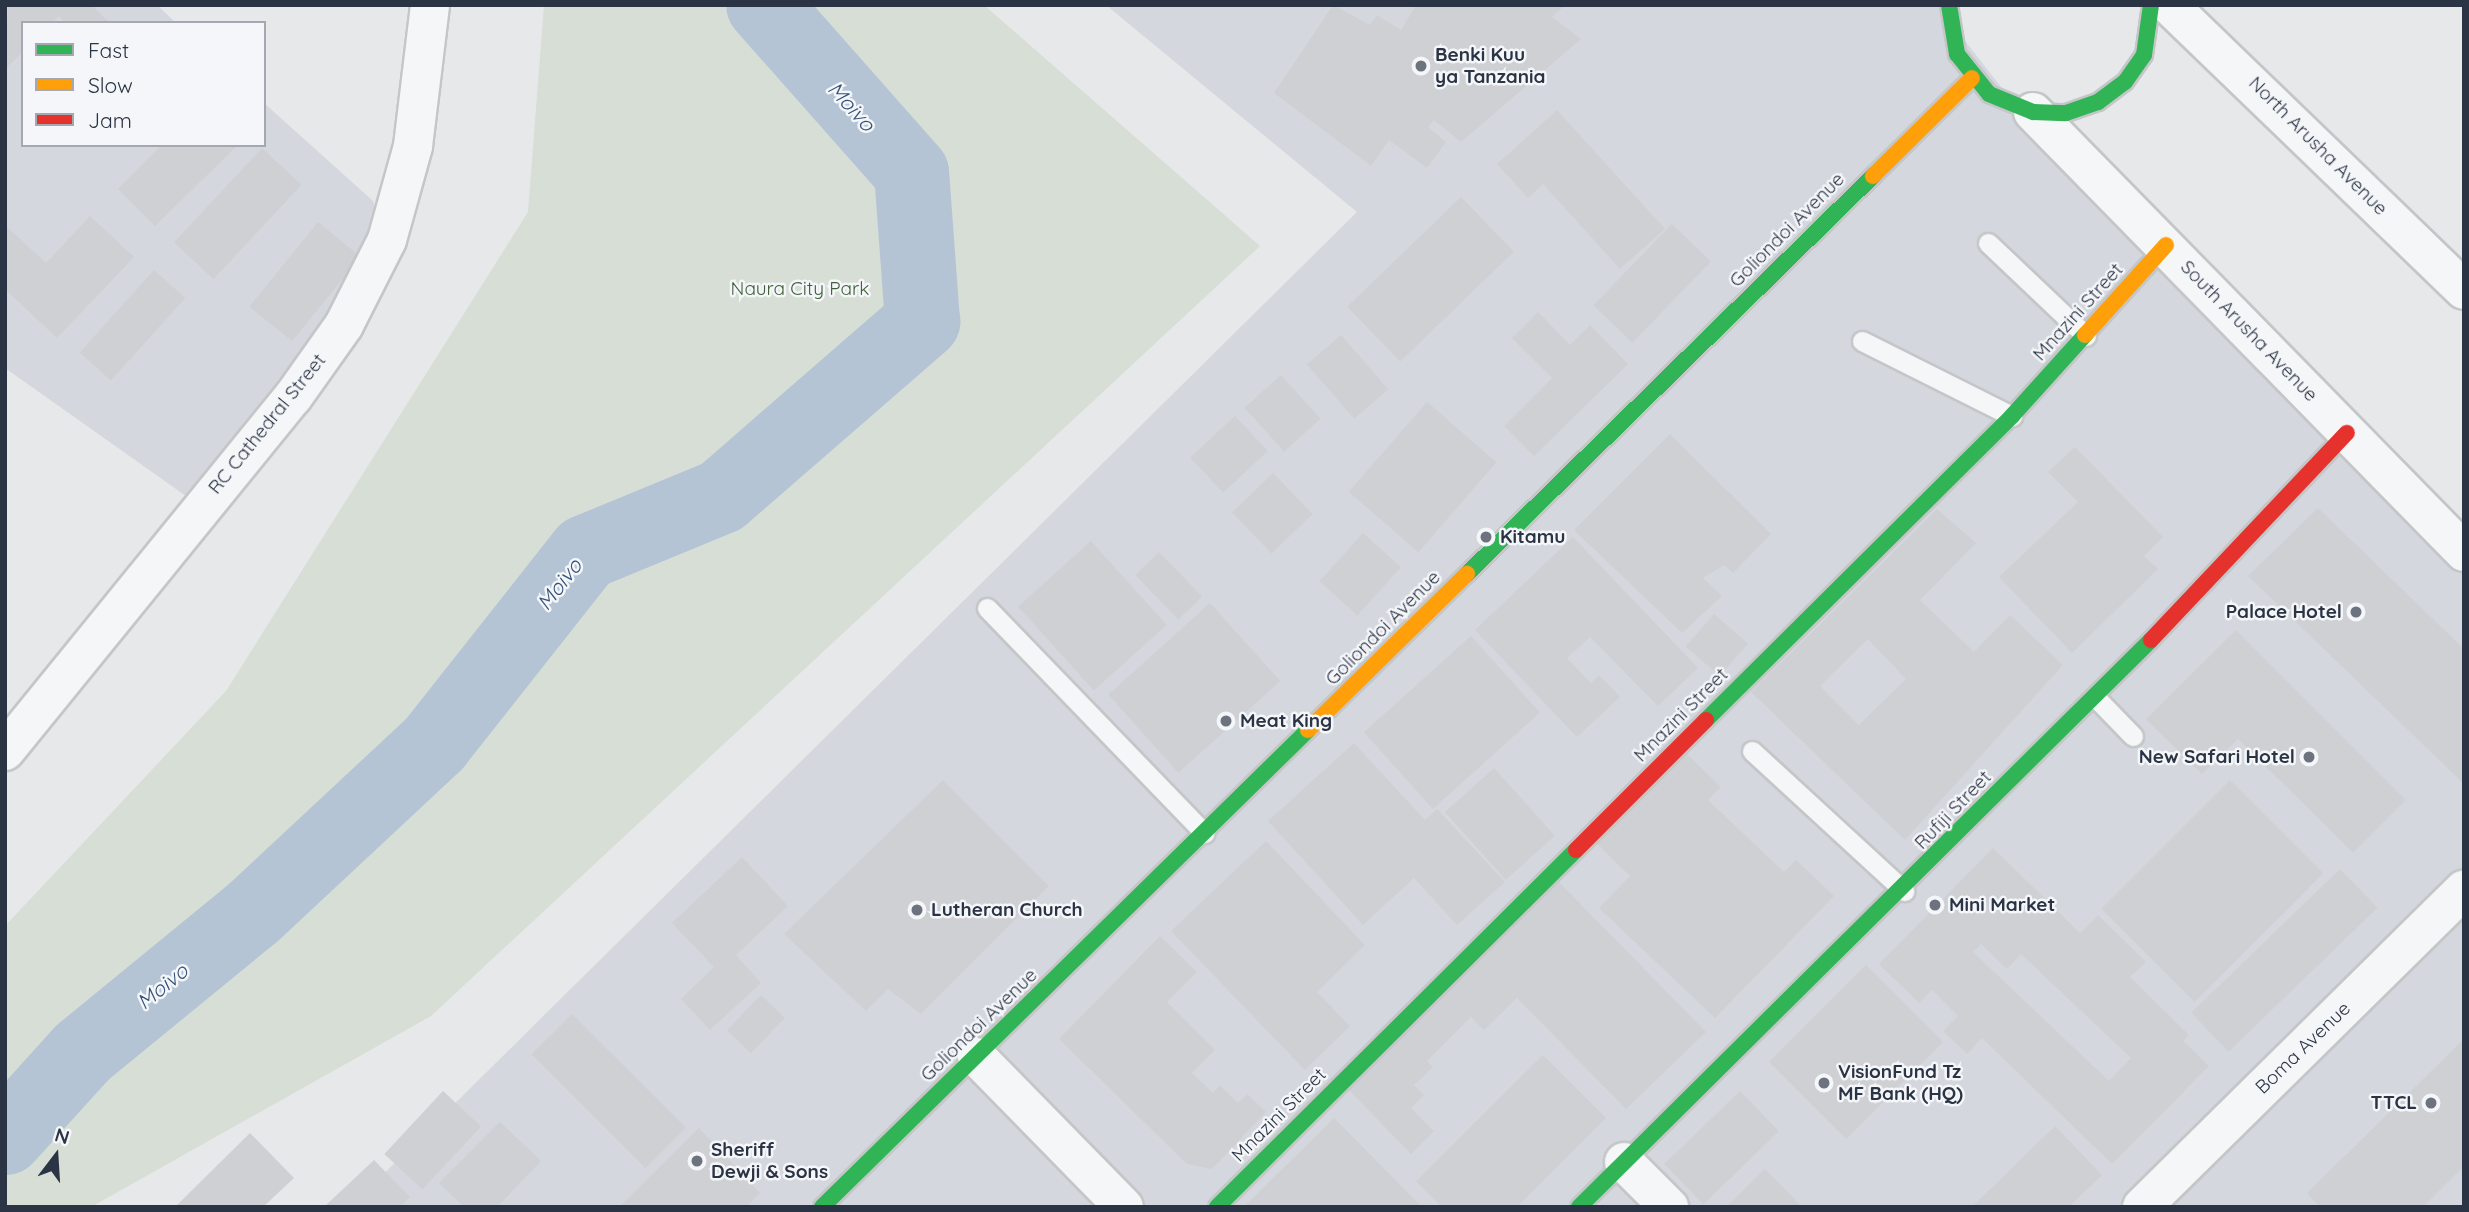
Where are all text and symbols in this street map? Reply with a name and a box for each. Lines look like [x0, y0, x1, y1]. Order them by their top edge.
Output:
legend [21, 21, 266, 147]
text: Fast [88, 37, 129, 63]
place label: Benki Kuu ya Tanzania [1435, 44, 1546, 88]
marker: Benki Kuu ya Tanzania [1413, 58, 1429, 74]
text: Slow [88, 72, 133, 98]
street label: North Arusha Avenue [2244, 72, 2392, 220]
water label: Moivo [823, 76, 881, 136]
text: Jam [88, 107, 132, 133]
street label: Goliondoi Avenue [1725, 168, 1849, 292]
street label: South Arusha Avenue [2176, 256, 2322, 406]
street label: Mnazini Street [2028, 258, 2128, 366]
park label: Naura City Park [731, 278, 869, 300]
street label: RC Cathedral Street [204, 349, 330, 499]
place label: Kitamu [1500, 526, 1565, 548]
marker: Kitamu [1478, 529, 1494, 545]
water label: Moivo [531, 553, 587, 615]
street label: Goliondoi Avenue [1321, 566, 1445, 690]
place label: Palace Hotel [2226, 601, 2342, 623]
marker: Palace Hotel [2348, 604, 2364, 620]
street label: Mnazini Street [1629, 663, 1733, 767]
place label: Meat King [1240, 710, 1332, 732]
marker: Meat King [1218, 713, 1234, 729]
place label: New Safari Hotel [2139, 746, 2295, 768]
marker: New Safari Hotel [2301, 749, 2317, 765]
street label: Rufiji Street [1910, 766, 1996, 854]
place label: Mini Market [1949, 894, 2055, 916]
marker: Mini Market [1927, 897, 1943, 913]
place label: Lutheran Church [931, 899, 1083, 921]
marker: Lutheran Church [909, 902, 925, 918]
water label: Moivo [131, 958, 193, 1014]
street label: Goliondoi Avenue [916, 964, 1042, 1086]
street label: Boma Avenue [2251, 997, 2355, 1099]
place label: VisionFund Tz MF Bank (HQ) [1838, 1061, 1963, 1105]
street label: Mnazini Street [1227, 1063, 1331, 1167]
marker: VisionFund Tz MF Bank (HQ) [1816, 1075, 1832, 1091]
place label: TTCL [2370, 1092, 2417, 1114]
marker: TTCL [2423, 1095, 2439, 1111]
north arrow [21, 1121, 91, 1191]
text: N [52, 1122, 72, 1149]
place label: Sheriff Dewji & Sons [711, 1139, 828, 1183]
marker: Sheriff Dewji & Sons [689, 1153, 705, 1169]

